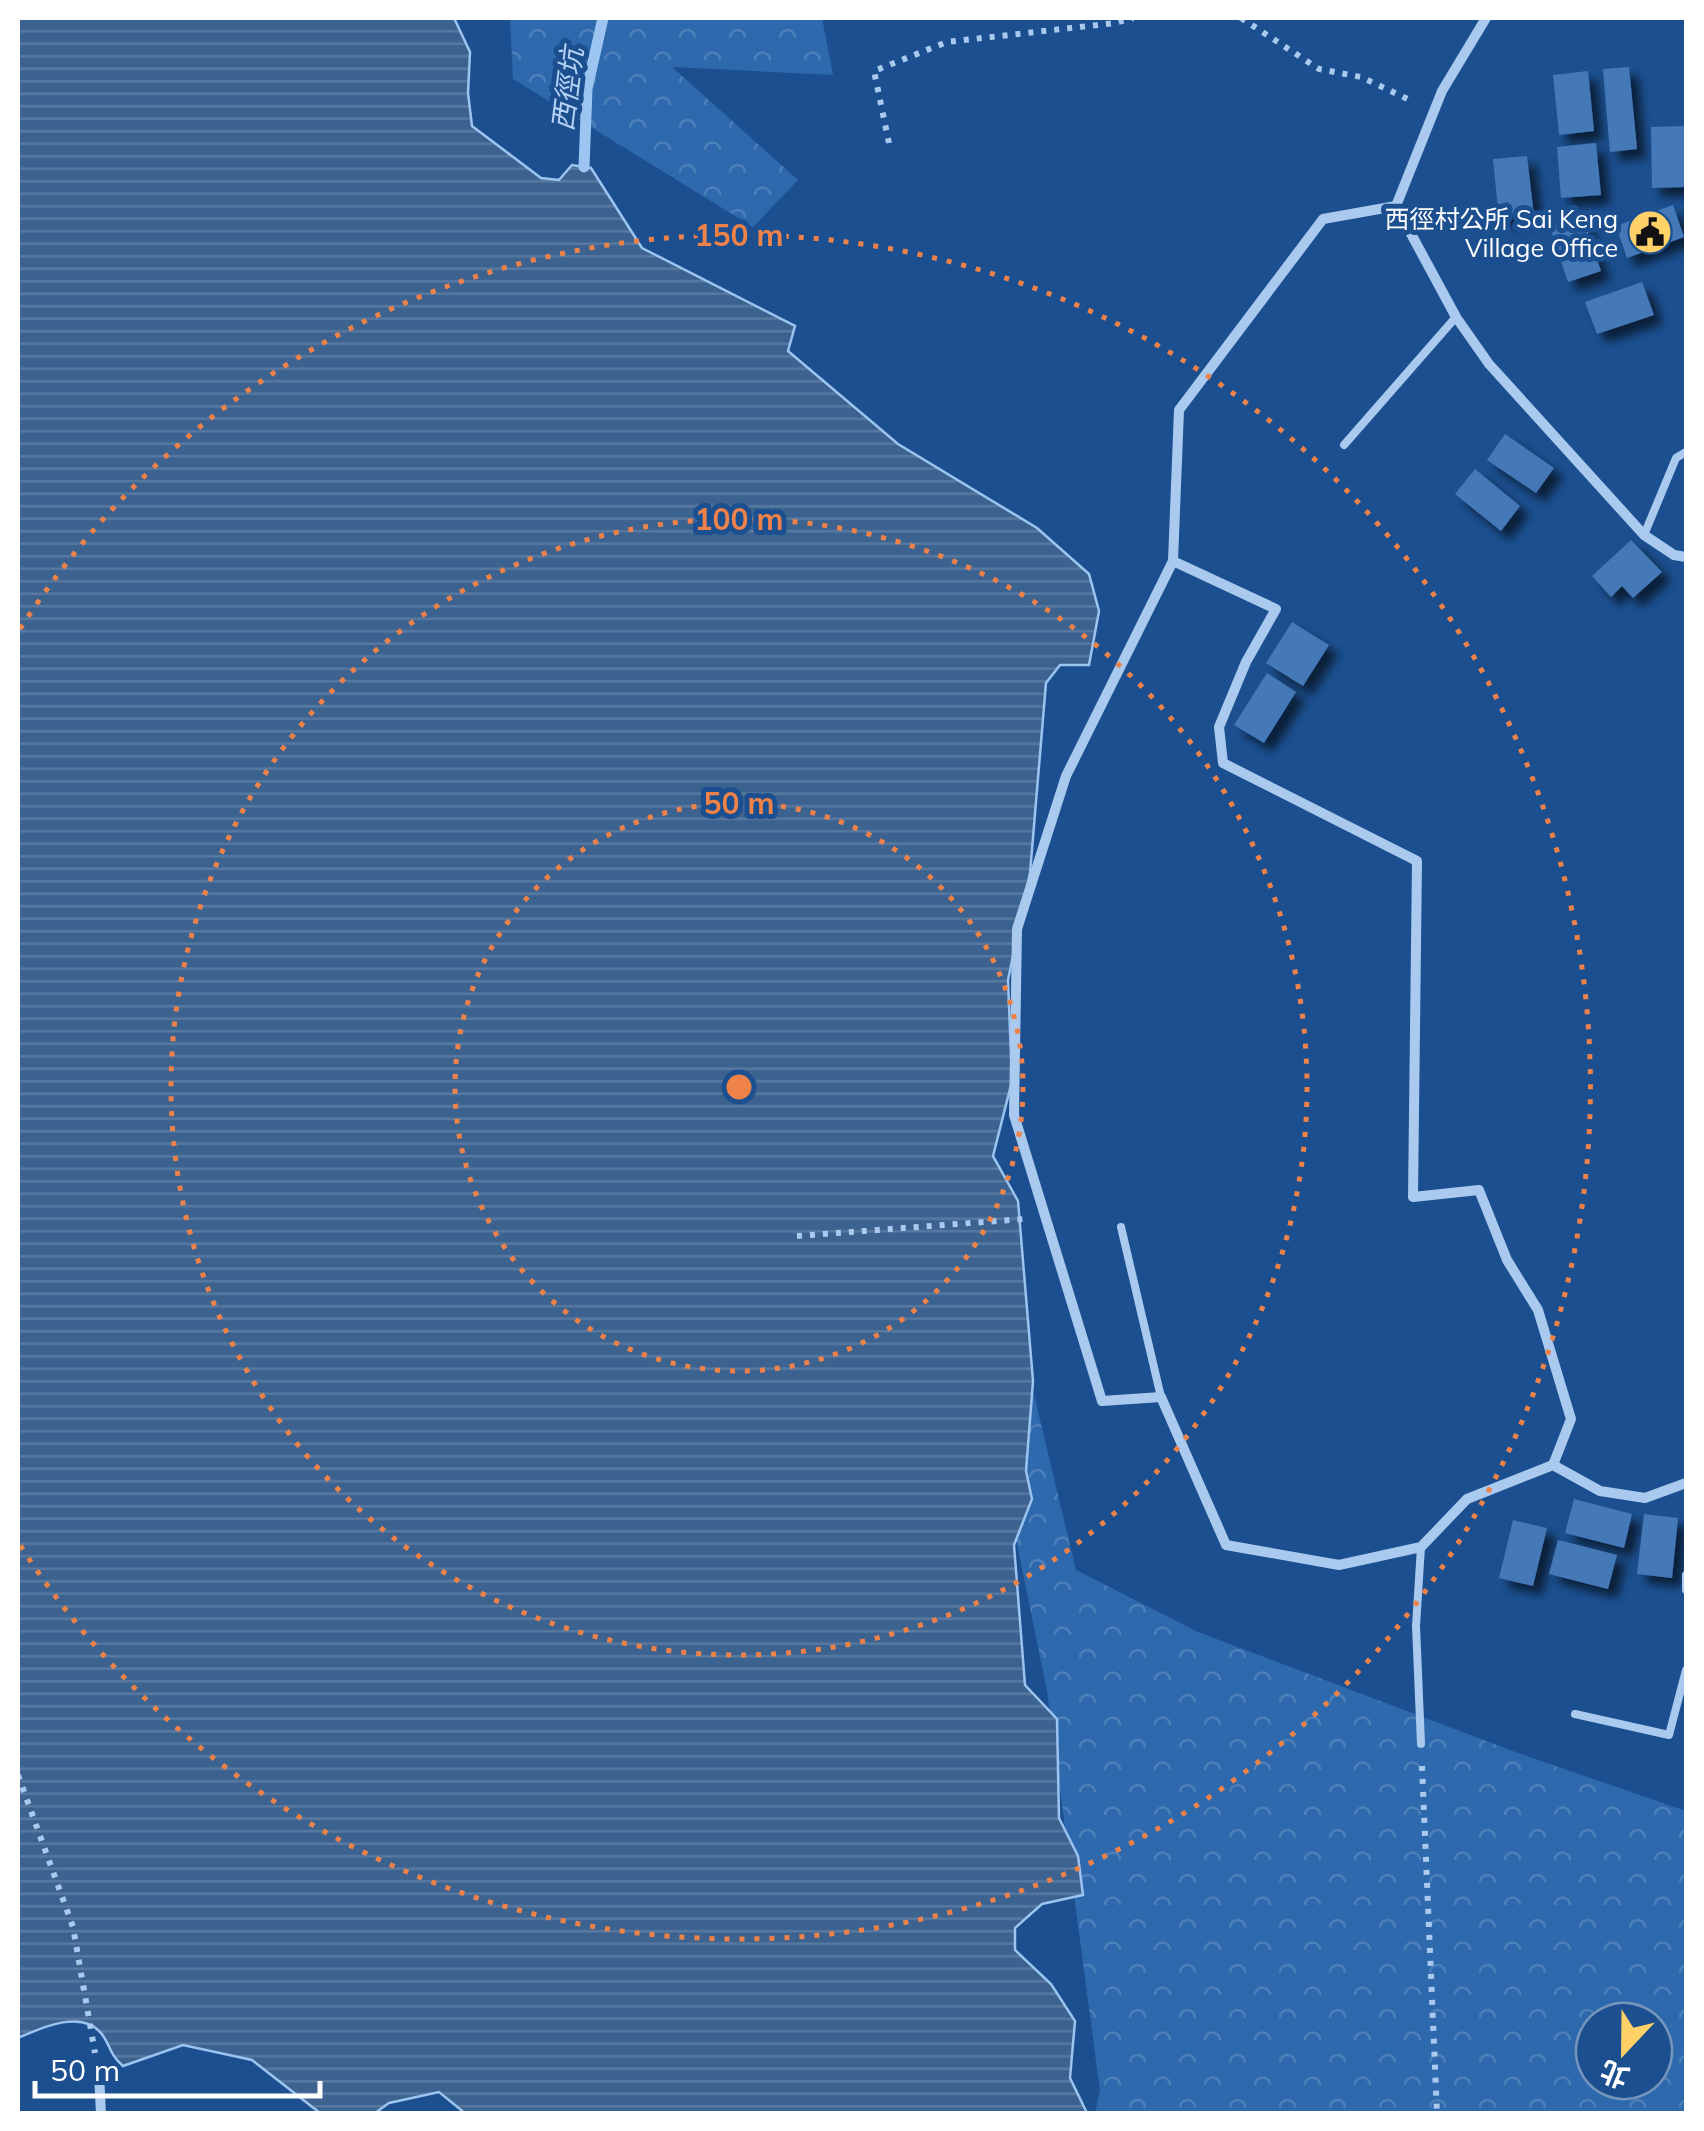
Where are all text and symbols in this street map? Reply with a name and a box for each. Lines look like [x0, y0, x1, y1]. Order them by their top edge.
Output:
water label: 西徑坑 [545, 41, 590, 133]
place label: 西徑村公所 Sai Keng Village Office [1385, 203, 1618, 263]
public building icon: 西徑村公所 Sai Keng Village Office [1627, 209, 1673, 255]
text: 150 m [694, 216, 784, 254]
text: 100 m [694, 500, 784, 538]
text: 50 m [703, 784, 775, 822]
centre of rings [721, 1069, 757, 1105]
north arrow [1574, 2001, 1674, 2101]
scale bar [35, 2036, 320, 2098]
text: 50 m [50, 2051, 120, 2089]
text: 北 [1595, 2053, 1634, 2096]

